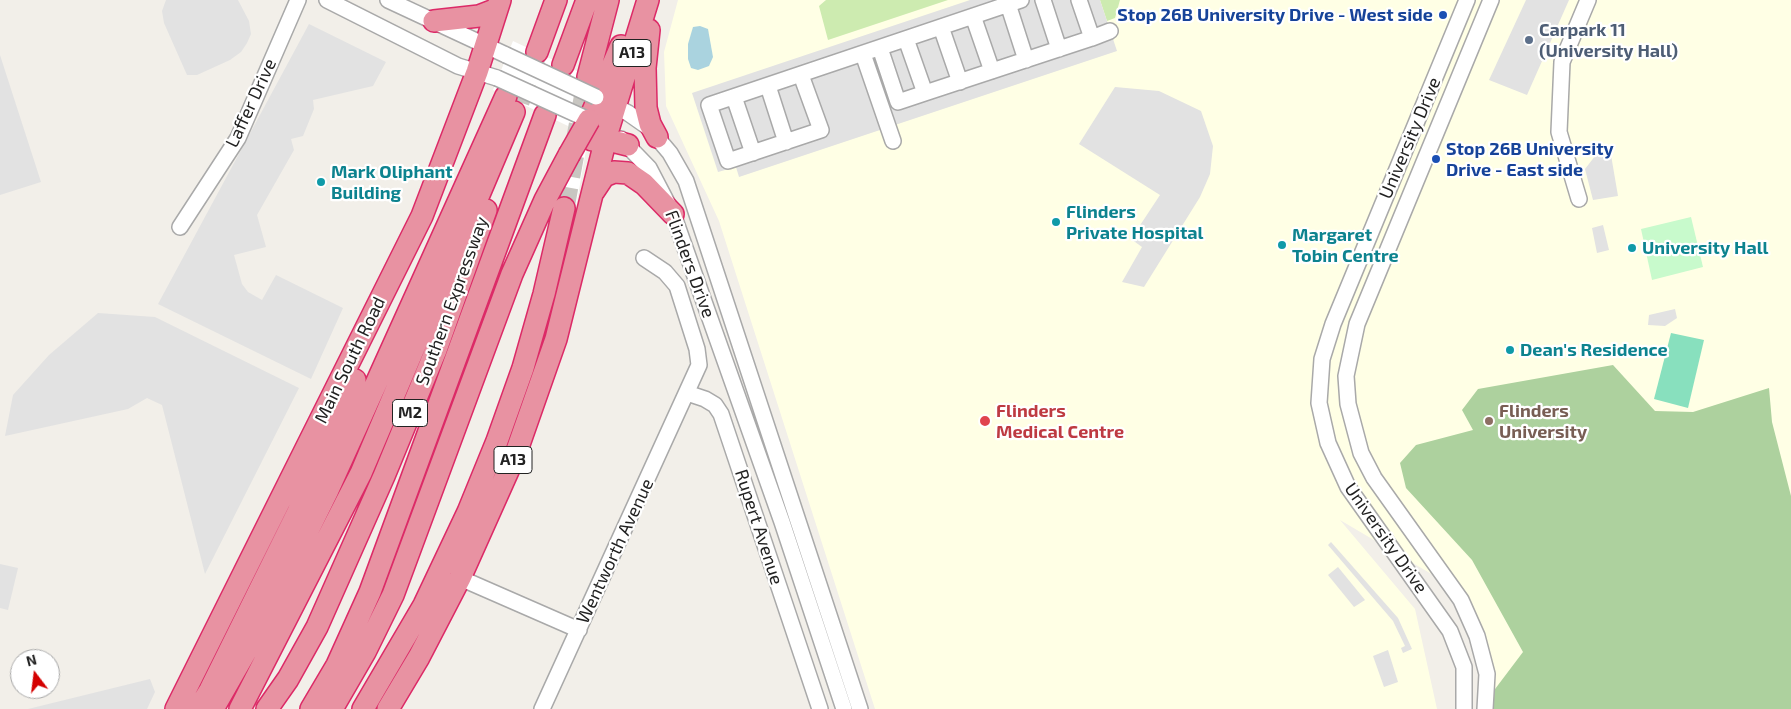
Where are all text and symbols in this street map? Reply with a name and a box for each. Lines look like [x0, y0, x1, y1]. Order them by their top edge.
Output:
place label: Stop 26B University Drive - West side [1117, 4, 1433, 26]
marker: Stop 26B University Drive - West side [1437, 9, 1449, 21]
place label: Carpark 11 (University Hall) [1539, 19, 1678, 62]
marker: Carpark 11 (University Hall) [1523, 34, 1535, 46]
road number: A13 [613, 40, 651, 66]
street label: Laffer Drive [221, 55, 281, 151]
street label: University Drive [1375, 74, 1445, 202]
place label: Stop 26B University Drive - East side [1446, 138, 1614, 180]
marker: Stop 26B University Drive - East side [1430, 153, 1442, 165]
place label: Mark Oliphant Building [331, 161, 453, 203]
marker: Mark Oliphant Building [315, 176, 327, 188]
place label: Flinders Private Hospital [1066, 201, 1203, 243]
street label: Flinders Drive [661, 207, 719, 321]
street label: Southern Expressway [411, 213, 493, 389]
marker: Flinders Private Hospital [1050, 216, 1062, 228]
place label: Margaret Tobin Centre [1292, 224, 1399, 266]
place label: University Hall [1642, 237, 1768, 259]
marker: Margaret Tobin Centre [1276, 239, 1288, 251]
marker: University Hall [1626, 242, 1638, 254]
street label: Main South Road [310, 293, 390, 427]
place label: Dean's Residence [1520, 339, 1668, 361]
marker: Dean's Residence [1504, 344, 1516, 356]
road number: M2 [392, 399, 428, 426]
place label: Flinders Medical Centre [996, 400, 1124, 442]
place label: Flinders University [1499, 400, 1587, 442]
marker: Flinders Medical Centre [978, 414, 992, 428]
marker: Flinders University [1483, 415, 1495, 427]
road number: A13 [494, 446, 532, 474]
street label: Rupert Avenue [730, 467, 788, 587]
street label: Wentworth Avenue [572, 475, 658, 627]
street label: University Drive [1340, 479, 1432, 597]
north arrow [10, 649, 60, 699]
text: N [24, 650, 38, 670]

